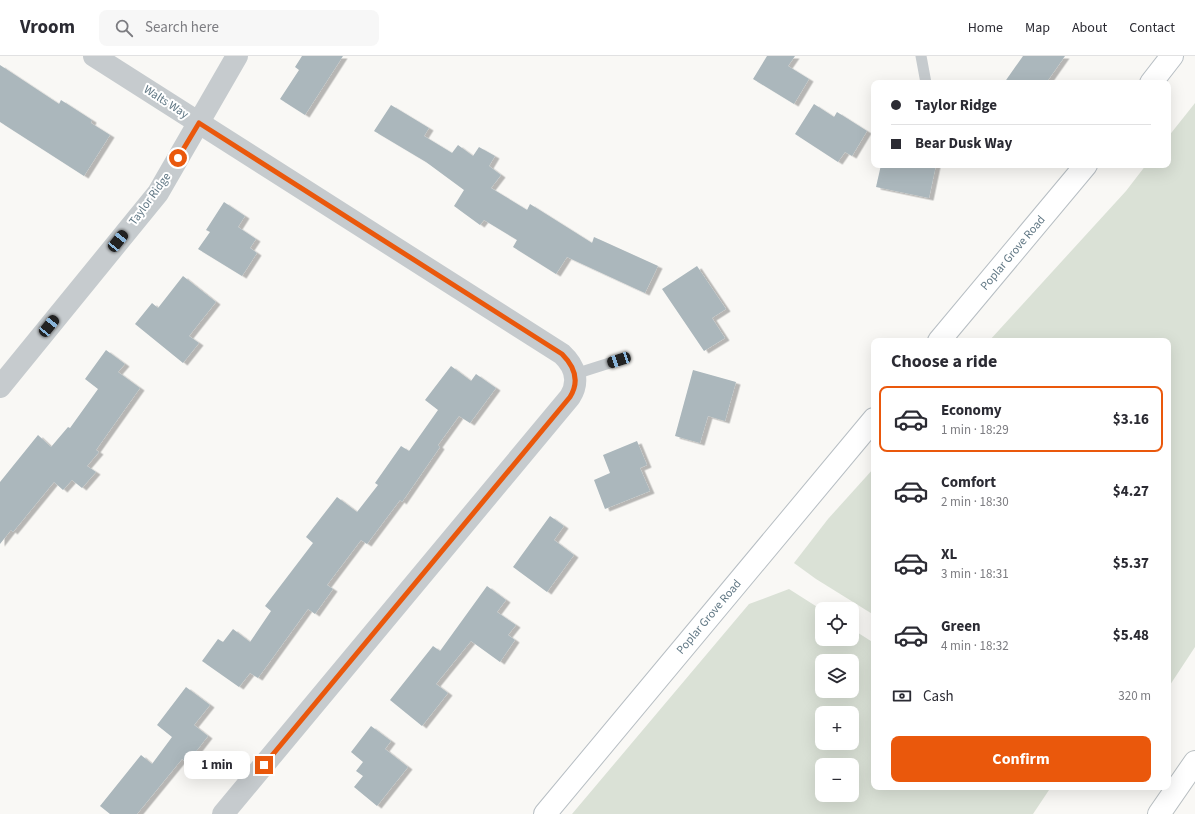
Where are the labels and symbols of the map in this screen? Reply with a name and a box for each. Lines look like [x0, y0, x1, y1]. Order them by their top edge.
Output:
street label: Walts Way [140, 81, 192, 123]
route start [169, 149, 187, 167]
street label: Taylor Ridge [125, 169, 175, 229]
street label: Poplar Grove Road [977, 212, 1049, 294]
car [106, 228, 130, 254]
car [37, 313, 61, 339]
car [606, 351, 632, 369]
street label: Poplar Grove Road [673, 576, 745, 658]
callout: 1 min [184, 751, 250, 779]
route end [255, 756, 273, 774]

